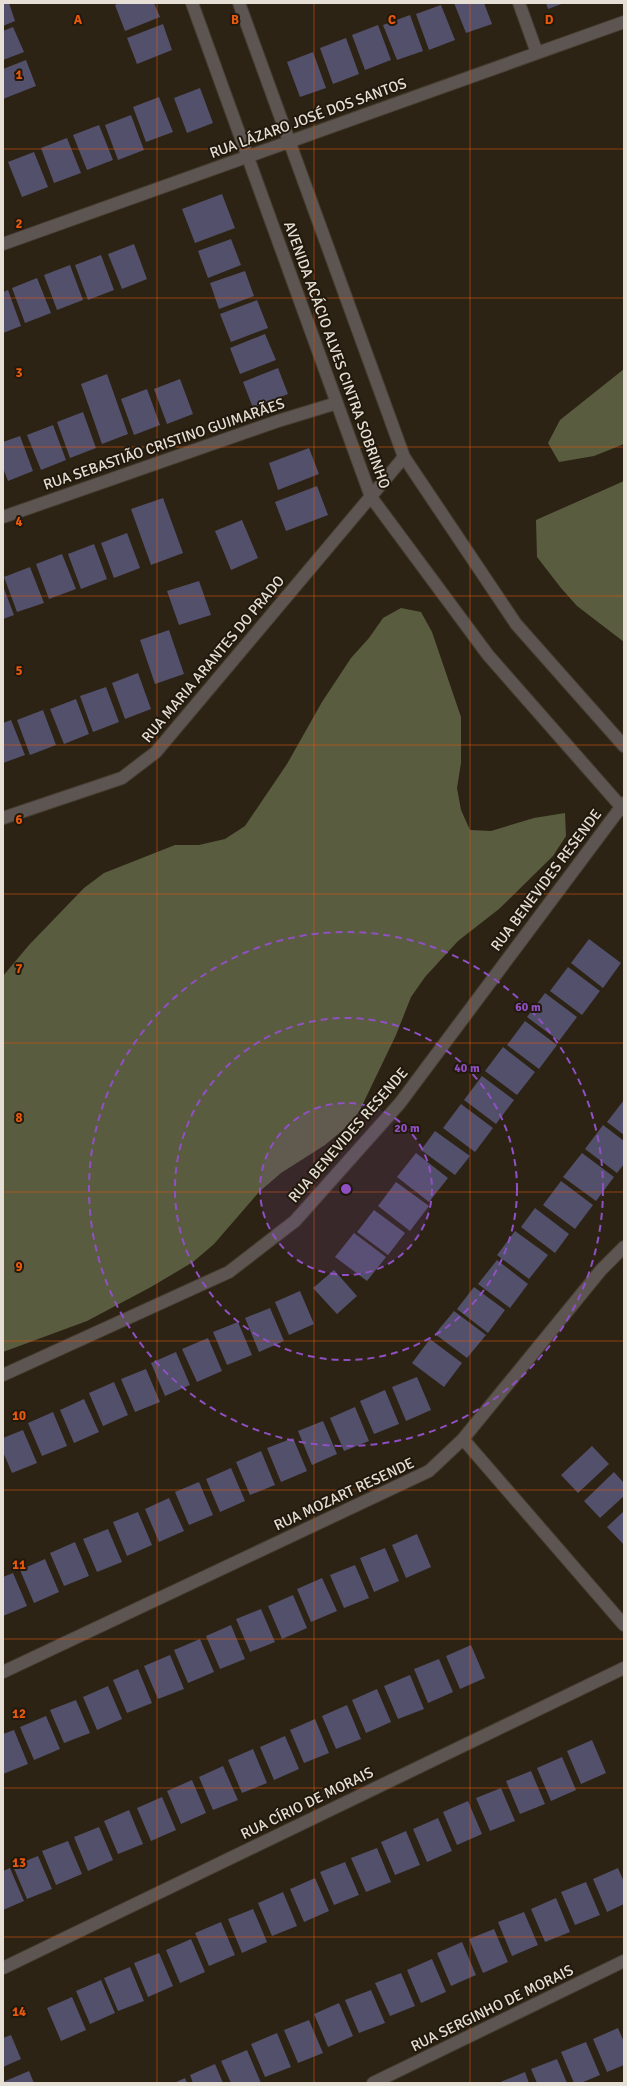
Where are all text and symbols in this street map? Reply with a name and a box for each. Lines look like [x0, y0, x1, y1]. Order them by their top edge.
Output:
text: A [74, 12, 83, 28]
text: B [231, 12, 239, 28]
text: C [388, 12, 396, 28]
text: D [545, 12, 554, 28]
text: 1 [15, 67, 23, 83]
street label: RUA LÁZARO JOSÉ DOS SANTOS [207, 73, 409, 162]
text: 2 [15, 216, 23, 232]
street label: AVENIDA ACÁCIO ALVES CINTRA SOBRINHO [280, 218, 395, 491]
text: 3 [15, 365, 23, 381]
street label: RUA SEBASTIÃO CRISTINO GUIMARÃES [41, 393, 287, 494]
text: 4 [15, 514, 23, 530]
street label: RUA MARIA ARANTES DO PRADO [138, 572, 288, 746]
text: 5 [15, 663, 23, 679]
street label: RUA BENEVIDES RESENDE [487, 806, 605, 954]
text: 6 [15, 812, 23, 828]
text: 7 [15, 961, 23, 977]
text: 60 m [515, 1000, 541, 1015]
text: 40 m [454, 1061, 480, 1076]
street label: RUA BENEVIDES RESENDE [285, 1064, 411, 1206]
text: 8 [15, 1110, 23, 1126]
text: 20 m [394, 1121, 420, 1136]
centre of rings [339, 1182, 353, 1196]
text: 9 [15, 1259, 23, 1275]
text: 10 [12, 1408, 26, 1424]
street label: RUA MOZART RESENDE [271, 1454, 417, 1534]
text: 11 [12, 1557, 26, 1573]
text: 12 [12, 1706, 26, 1722]
street label: RUA CÍRIO DE MORAIS [237, 1762, 376, 1843]
text: 13 [12, 1855, 26, 1871]
street label: RUA SERGINHO DE MORAIS [408, 1961, 576, 2055]
text: 14 [12, 2004, 26, 2020]

